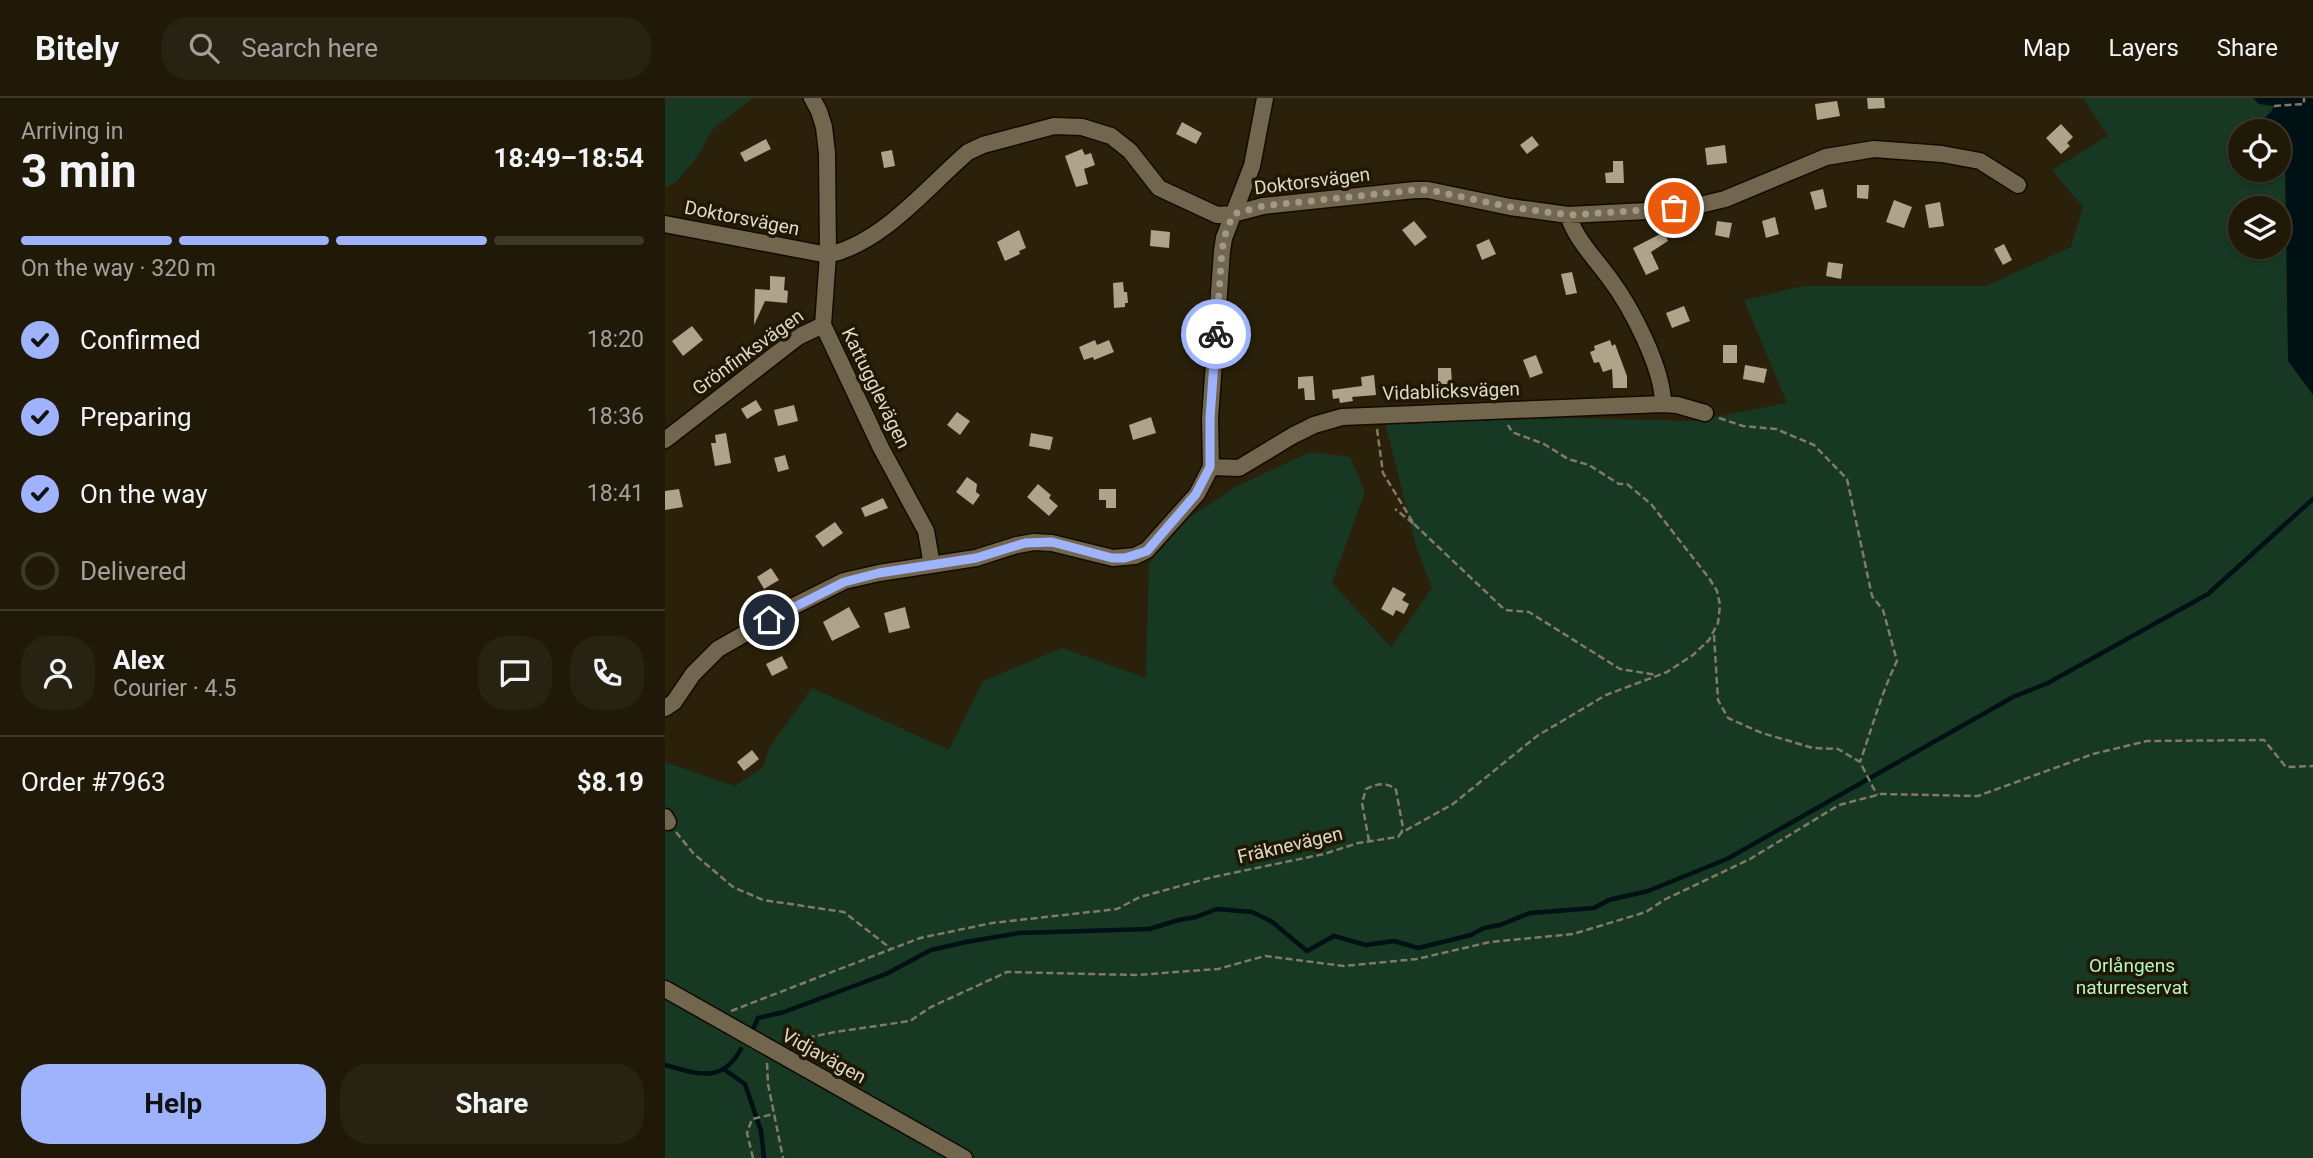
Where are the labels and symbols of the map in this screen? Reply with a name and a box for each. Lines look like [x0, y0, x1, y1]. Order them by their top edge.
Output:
street label: Doktorsvägen [1253, 162, 1371, 200]
pin [1644, 178, 1704, 238]
street label: Doktorsvägen [683, 196, 801, 240]
courier [1181, 299, 1251, 369]
street label: Grönfinksvägen [688, 304, 808, 400]
street label: Kattugglevägen [837, 324, 915, 452]
street label: Vidablicksvägen [1382, 377, 1520, 405]
pin [739, 590, 799, 650]
street label: Fräknevägen [1235, 822, 1345, 868]
park label: Orlångens naturreservat [2076, 954, 2188, 999]
street label: Vidjavägen [778, 1023, 870, 1089]

